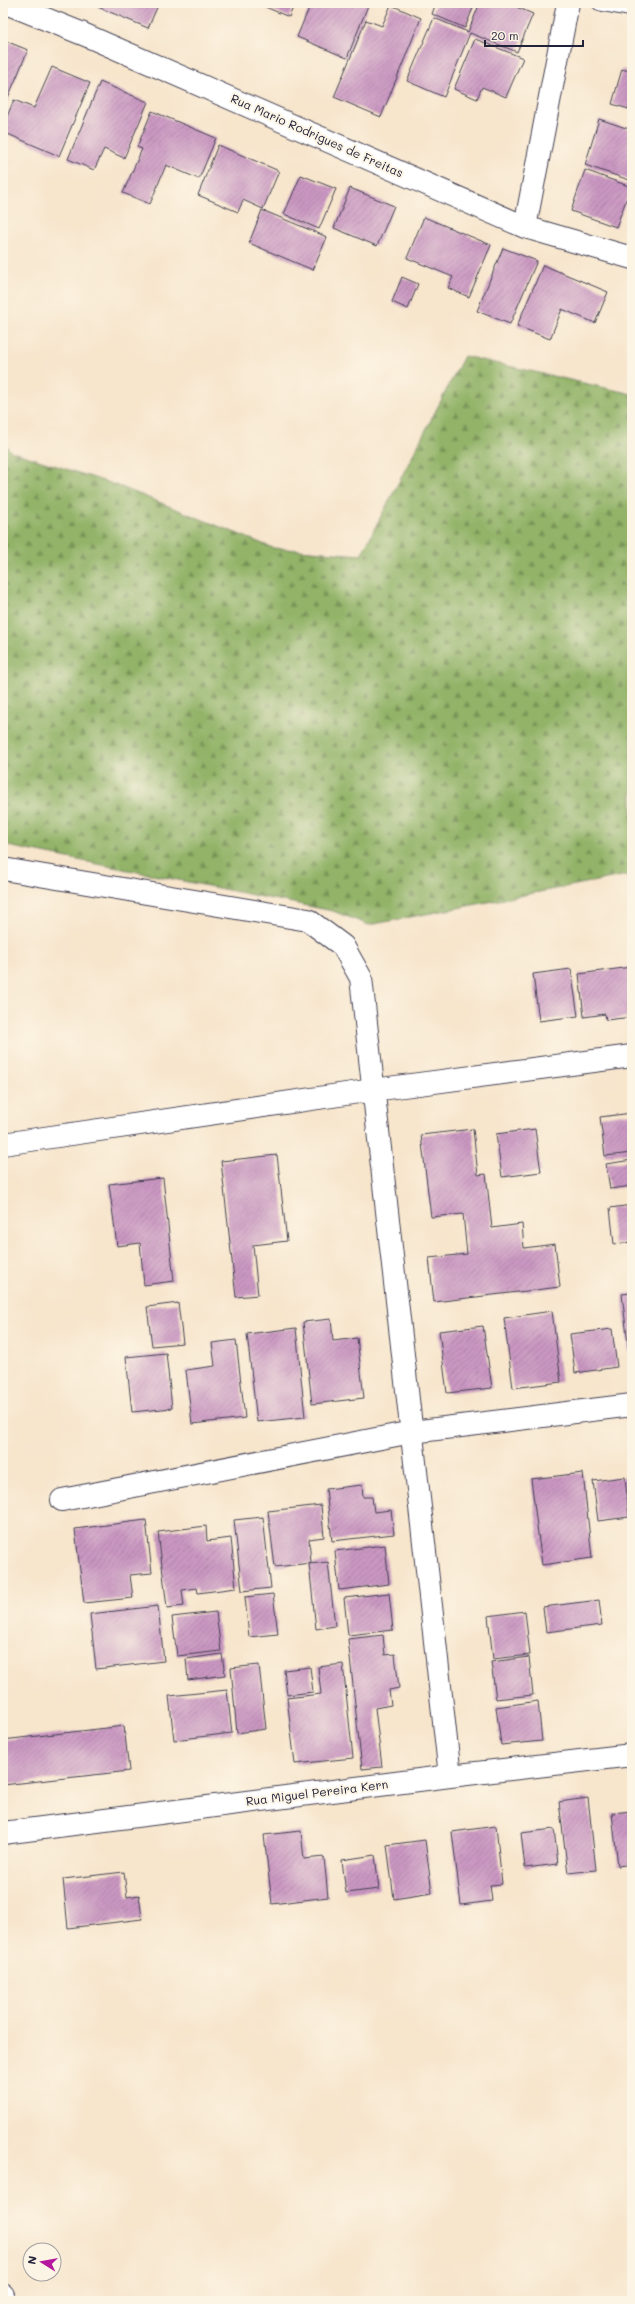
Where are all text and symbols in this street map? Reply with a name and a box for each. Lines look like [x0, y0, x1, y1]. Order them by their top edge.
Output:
scale bar [485, 22, 583, 48]
text: 20 m [491, 27, 519, 43]
street label: Rua Mario Rodrigues de Freitas [229, 90, 406, 181]
street label: Rua Miguel Pereira Kern [245, 1775, 389, 1809]
north arrow [22, 2242, 62, 2282]
text: N [24, 2254, 40, 2266]

